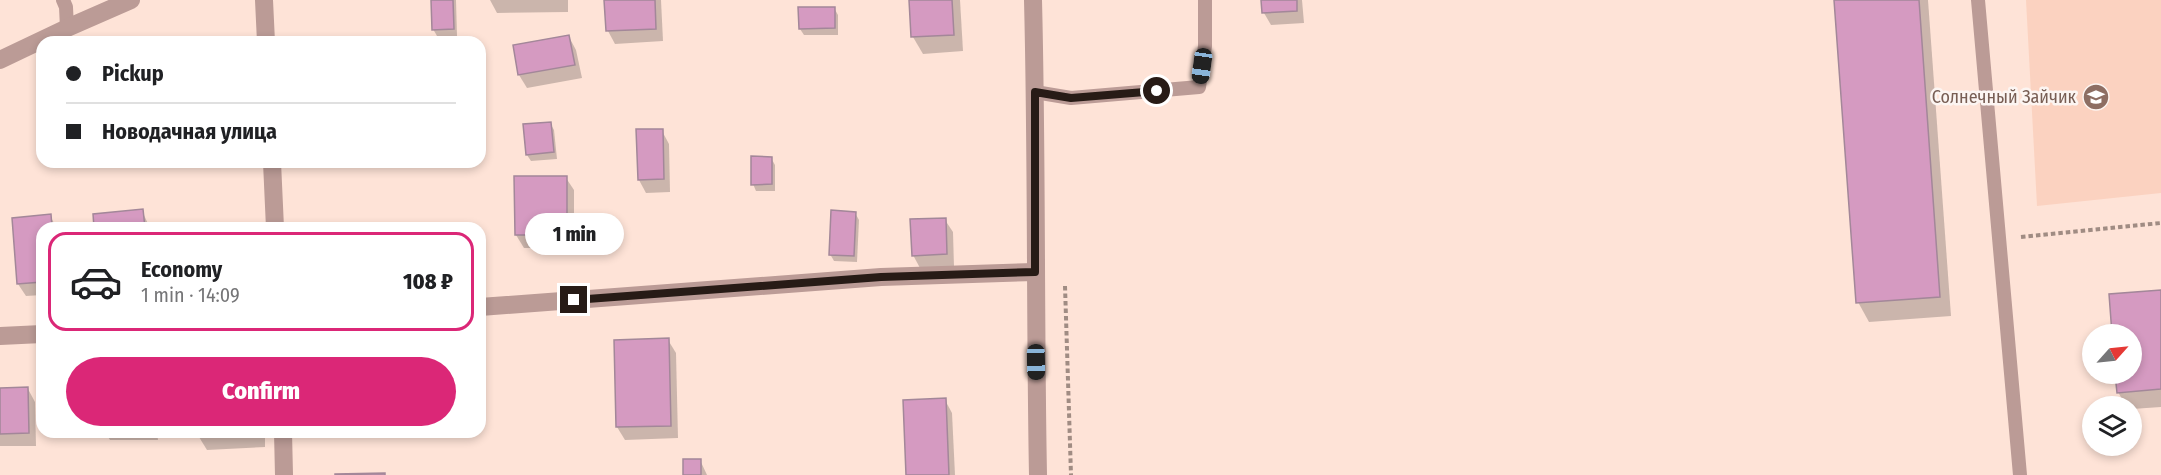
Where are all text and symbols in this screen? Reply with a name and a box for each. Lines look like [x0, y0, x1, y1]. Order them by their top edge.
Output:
car [1191, 47, 1213, 85]
text: Pickup [102, 60, 164, 87]
route start [1143, 77, 1170, 104]
school or university icon: Солнечный Зайчик [2081, 82, 2111, 112]
place label: Солнечный Зайчик [1932, 86, 2077, 108]
text: Новодачная улица [102, 118, 277, 145]
callout: 1 min [524, 213, 624, 255]
text: 1 min [553, 222, 596, 246]
icon: car [69, 255, 123, 309]
text: Economy [141, 256, 222, 283]
text: 108 ₽ [403, 268, 453, 295]
text: 1 min · 14:09 [141, 283, 240, 307]
route end [560, 286, 587, 313]
north arrow [2082, 324, 2142, 384]
map controls [2082, 324, 2142, 456]
car [1027, 344, 1045, 380]
button: Confirm [66, 357, 456, 426]
button: layers [2082, 396, 2142, 456]

